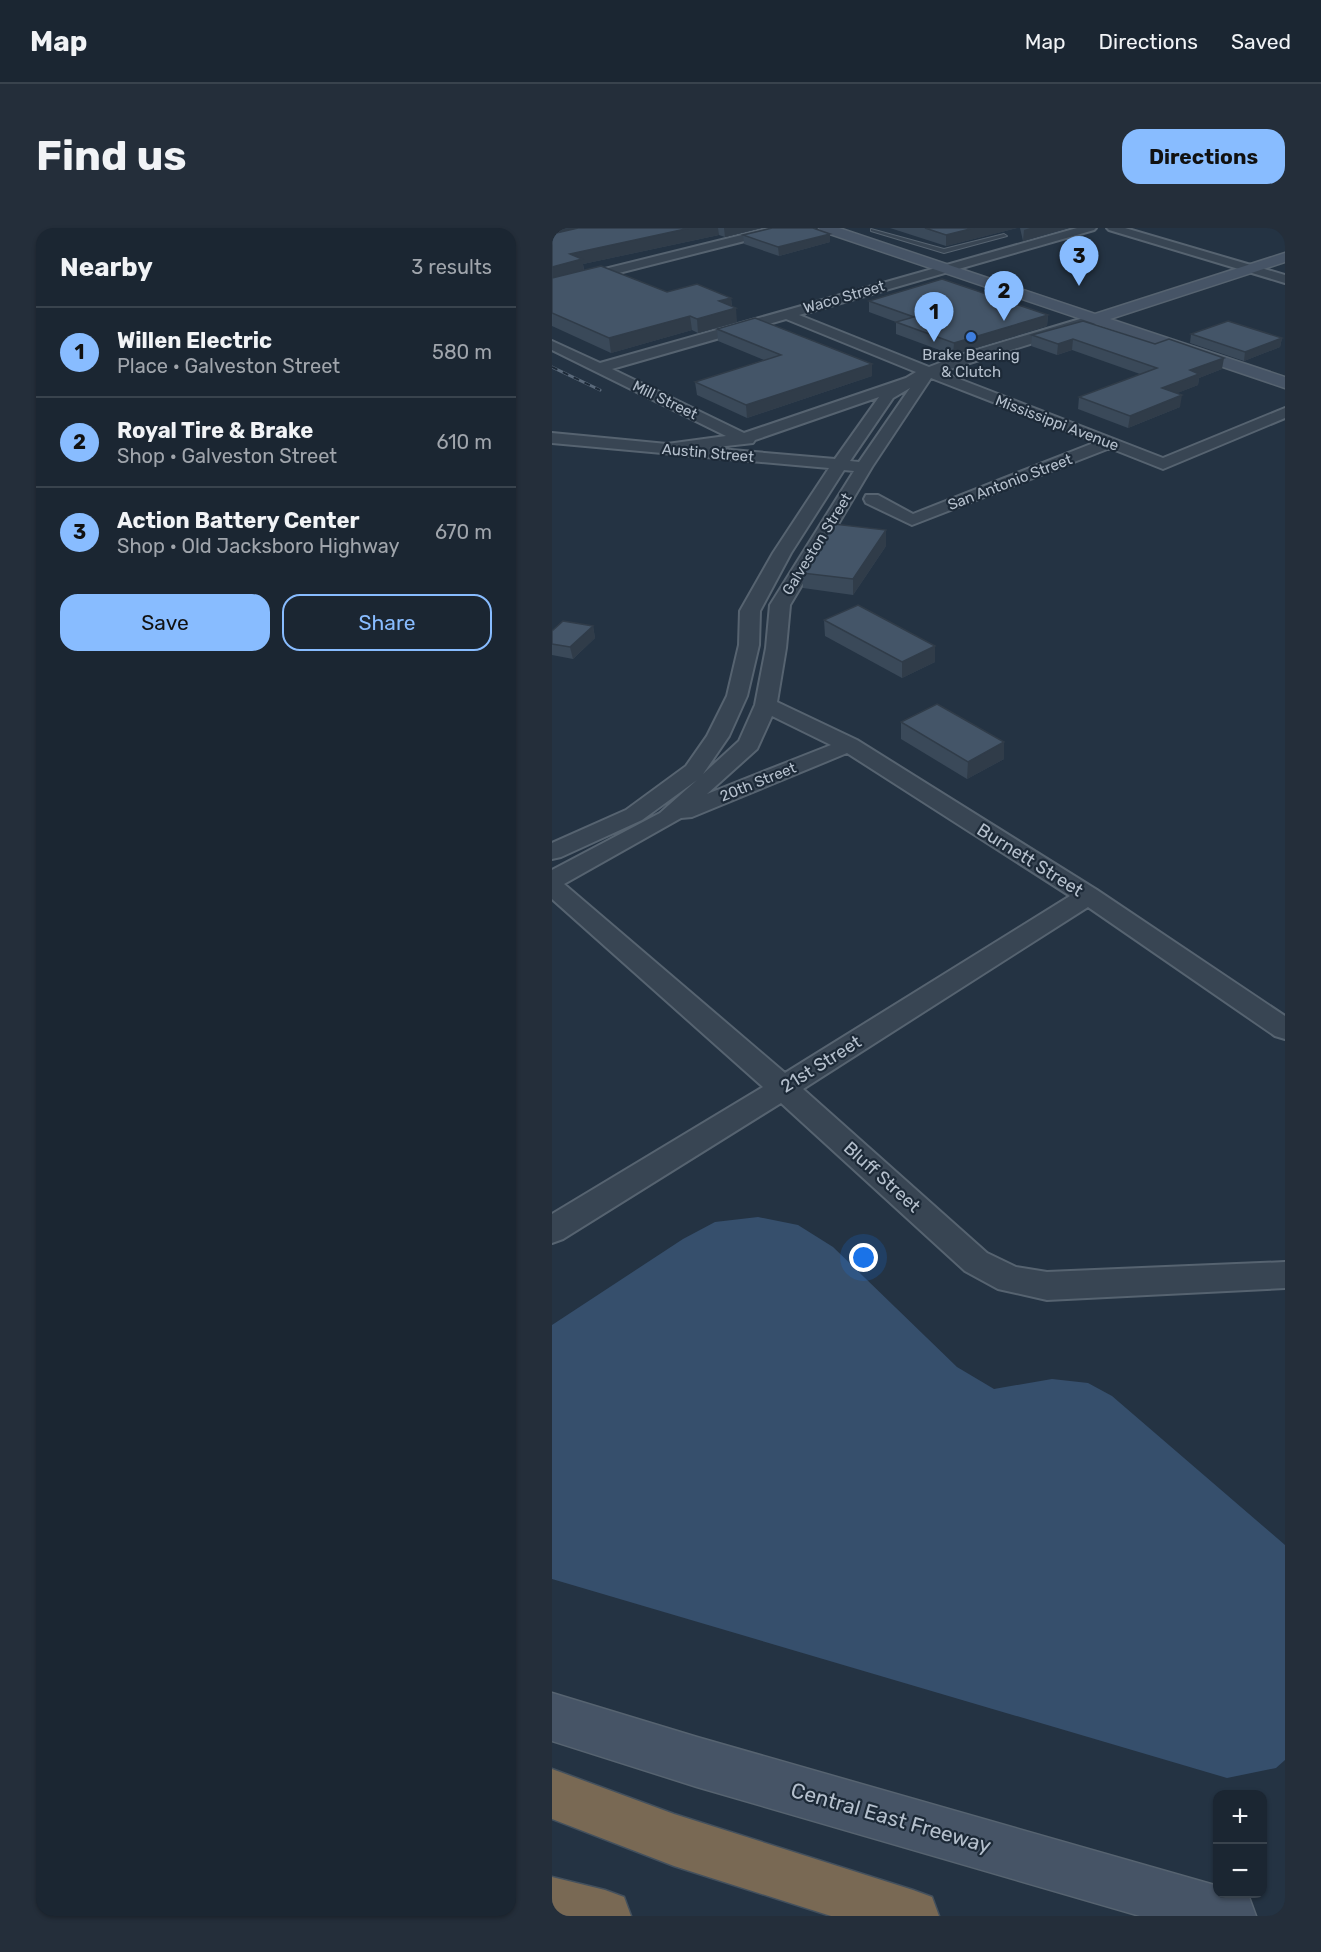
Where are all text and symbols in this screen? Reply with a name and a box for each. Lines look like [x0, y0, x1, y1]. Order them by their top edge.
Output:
text: Map [30, 25, 87, 58]
text: Map [1025, 29, 1066, 54]
text: Directions [1099, 29, 1198, 54]
text: Saved [1231, 29, 1291, 54]
button: Directions [1122, 129, 1285, 184]
text: Find us [36, 131, 187, 181]
pin: 3 [1060, 236, 1098, 286]
text: Nearby [60, 252, 153, 283]
text: 3 results [411, 255, 492, 279]
pin: 2 [984, 272, 1024, 321]
street label: Waco Street [801, 277, 887, 317]
pin: 1 [914, 292, 953, 342]
text: Willen Electric [117, 327, 272, 354]
marker: Brake Bearing & Clutch [964, 330, 978, 344]
text: 1 [75, 340, 84, 364]
text: 580 m [432, 340, 492, 364]
place label: Brake Bearing & Clutch [922, 346, 1020, 381]
text: Place · Galveston Street [117, 354, 340, 378]
street label: Mill Street [630, 377, 700, 423]
street label: Mississippi Avenue [993, 391, 1121, 455]
text: Royal Tire & Brake [117, 417, 313, 444]
text: 2 [73, 430, 86, 454]
text: 610 m [436, 430, 492, 454]
street label: Austin Street [661, 440, 755, 466]
text: Shop · Galveston Street [117, 444, 337, 468]
street label: San Antonio Street [945, 450, 1075, 514]
street label: Galveston Street [778, 490, 856, 598]
text: Action Battery Center [117, 507, 360, 534]
text: 3 [73, 520, 86, 544]
text: 670 m [435, 520, 492, 544]
text: Shop · Old Jacksboro Highway [117, 534, 399, 558]
button: Save [60, 594, 270, 651]
button: Share [282, 594, 492, 651]
street label: 20th Street [717, 759, 799, 805]
street label: Burnett Street [973, 819, 1087, 901]
street label: 21st Street [777, 1031, 865, 1097]
street label: Bluff Street [839, 1137, 925, 1217]
your location [849, 1243, 878, 1272]
street label: Central East Freeway [788, 1777, 994, 1858]
map controls [1213, 1790, 1267, 1898]
button: + [1213, 1790, 1267, 1844]
button: − [1213, 1844, 1267, 1898]

